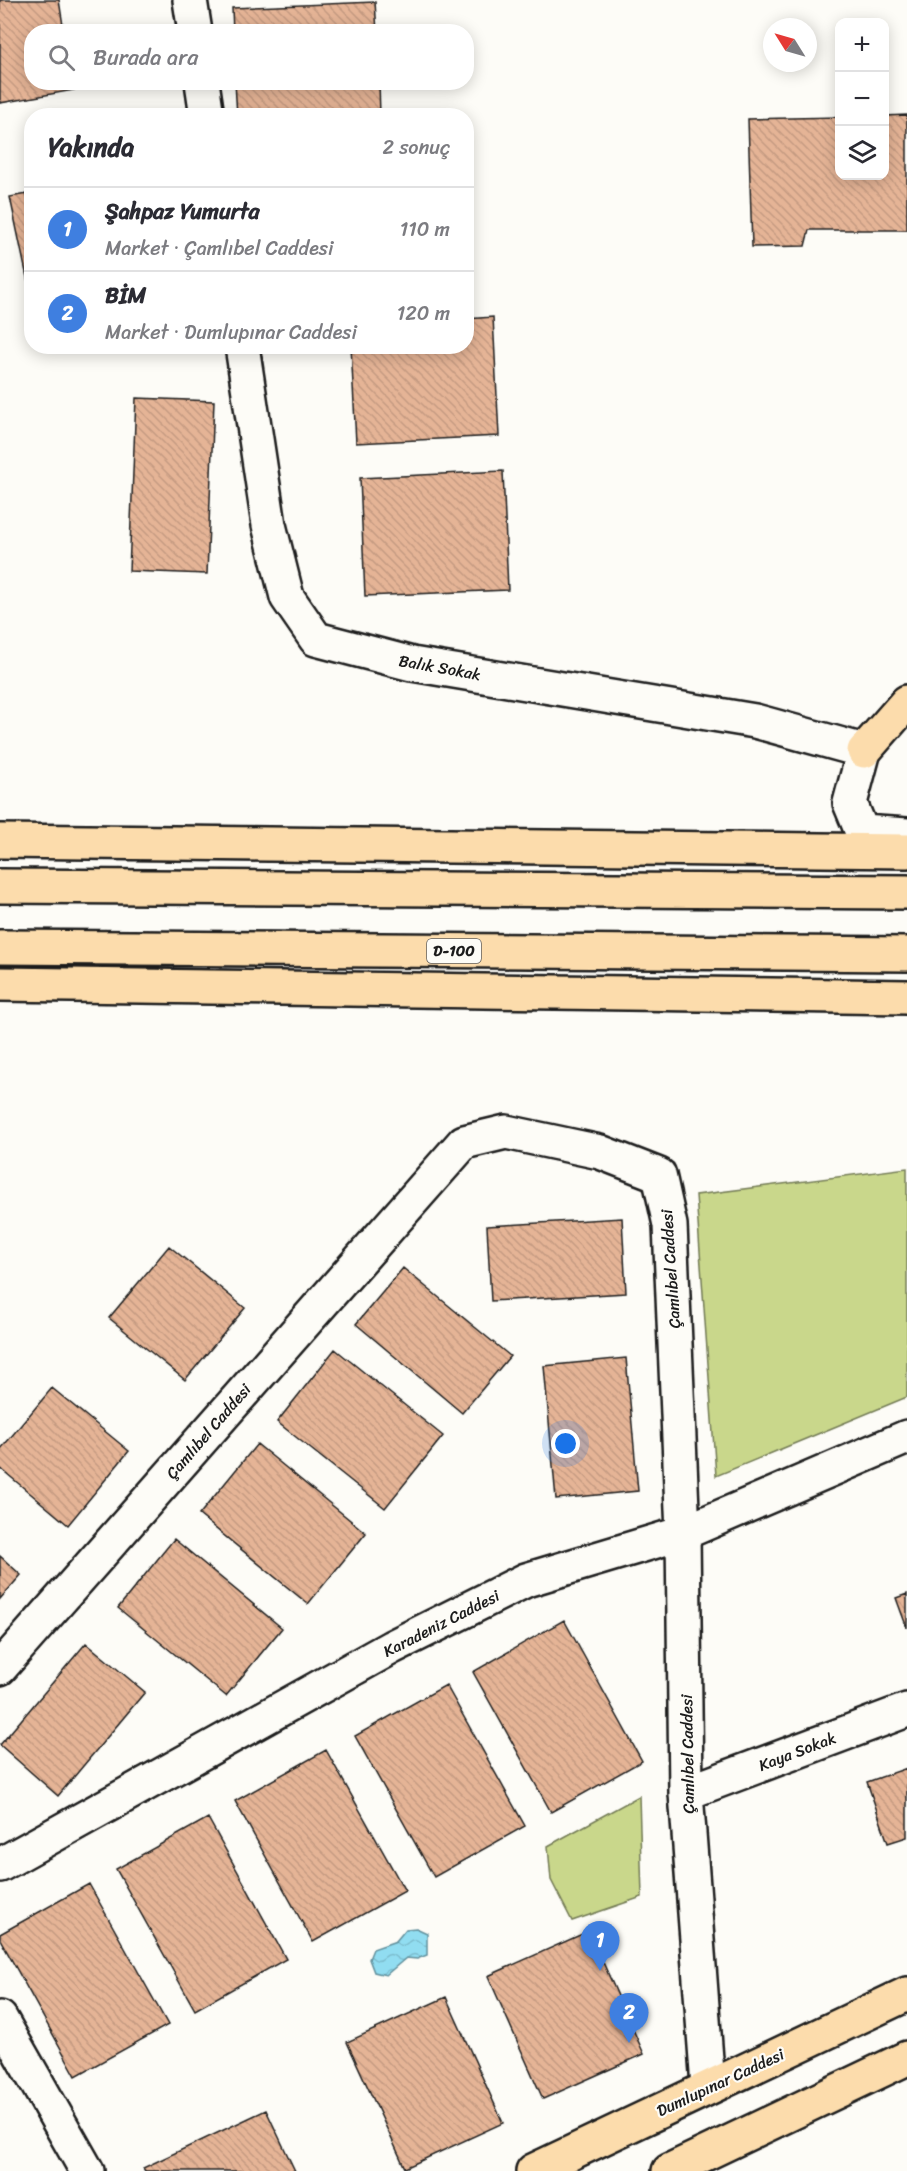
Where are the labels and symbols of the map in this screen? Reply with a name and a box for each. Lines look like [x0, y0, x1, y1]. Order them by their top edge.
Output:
north arrow [763, 18, 817, 72]
street label: Balık Sokak [397, 646, 483, 689]
road number: D-100 [427, 939, 481, 963]
street label: Çamlıbel Caddesi [652, 1208, 689, 1330]
street label: Çamlıbel Caddesi [158, 1376, 259, 1486]
your location [551, 1429, 580, 1458]
street label: Karadeniz Caddesi [378, 1581, 505, 1665]
street label: Çamlıbel Caddesi [672, 1693, 703, 1814]
street label: Kaya Sokak [754, 1723, 840, 1780]
pin: 1 [580, 1922, 620, 1971]
pin: 2 [610, 1994, 648, 2043]
street label: Dumlupınar Caddesi [651, 2040, 789, 2125]

